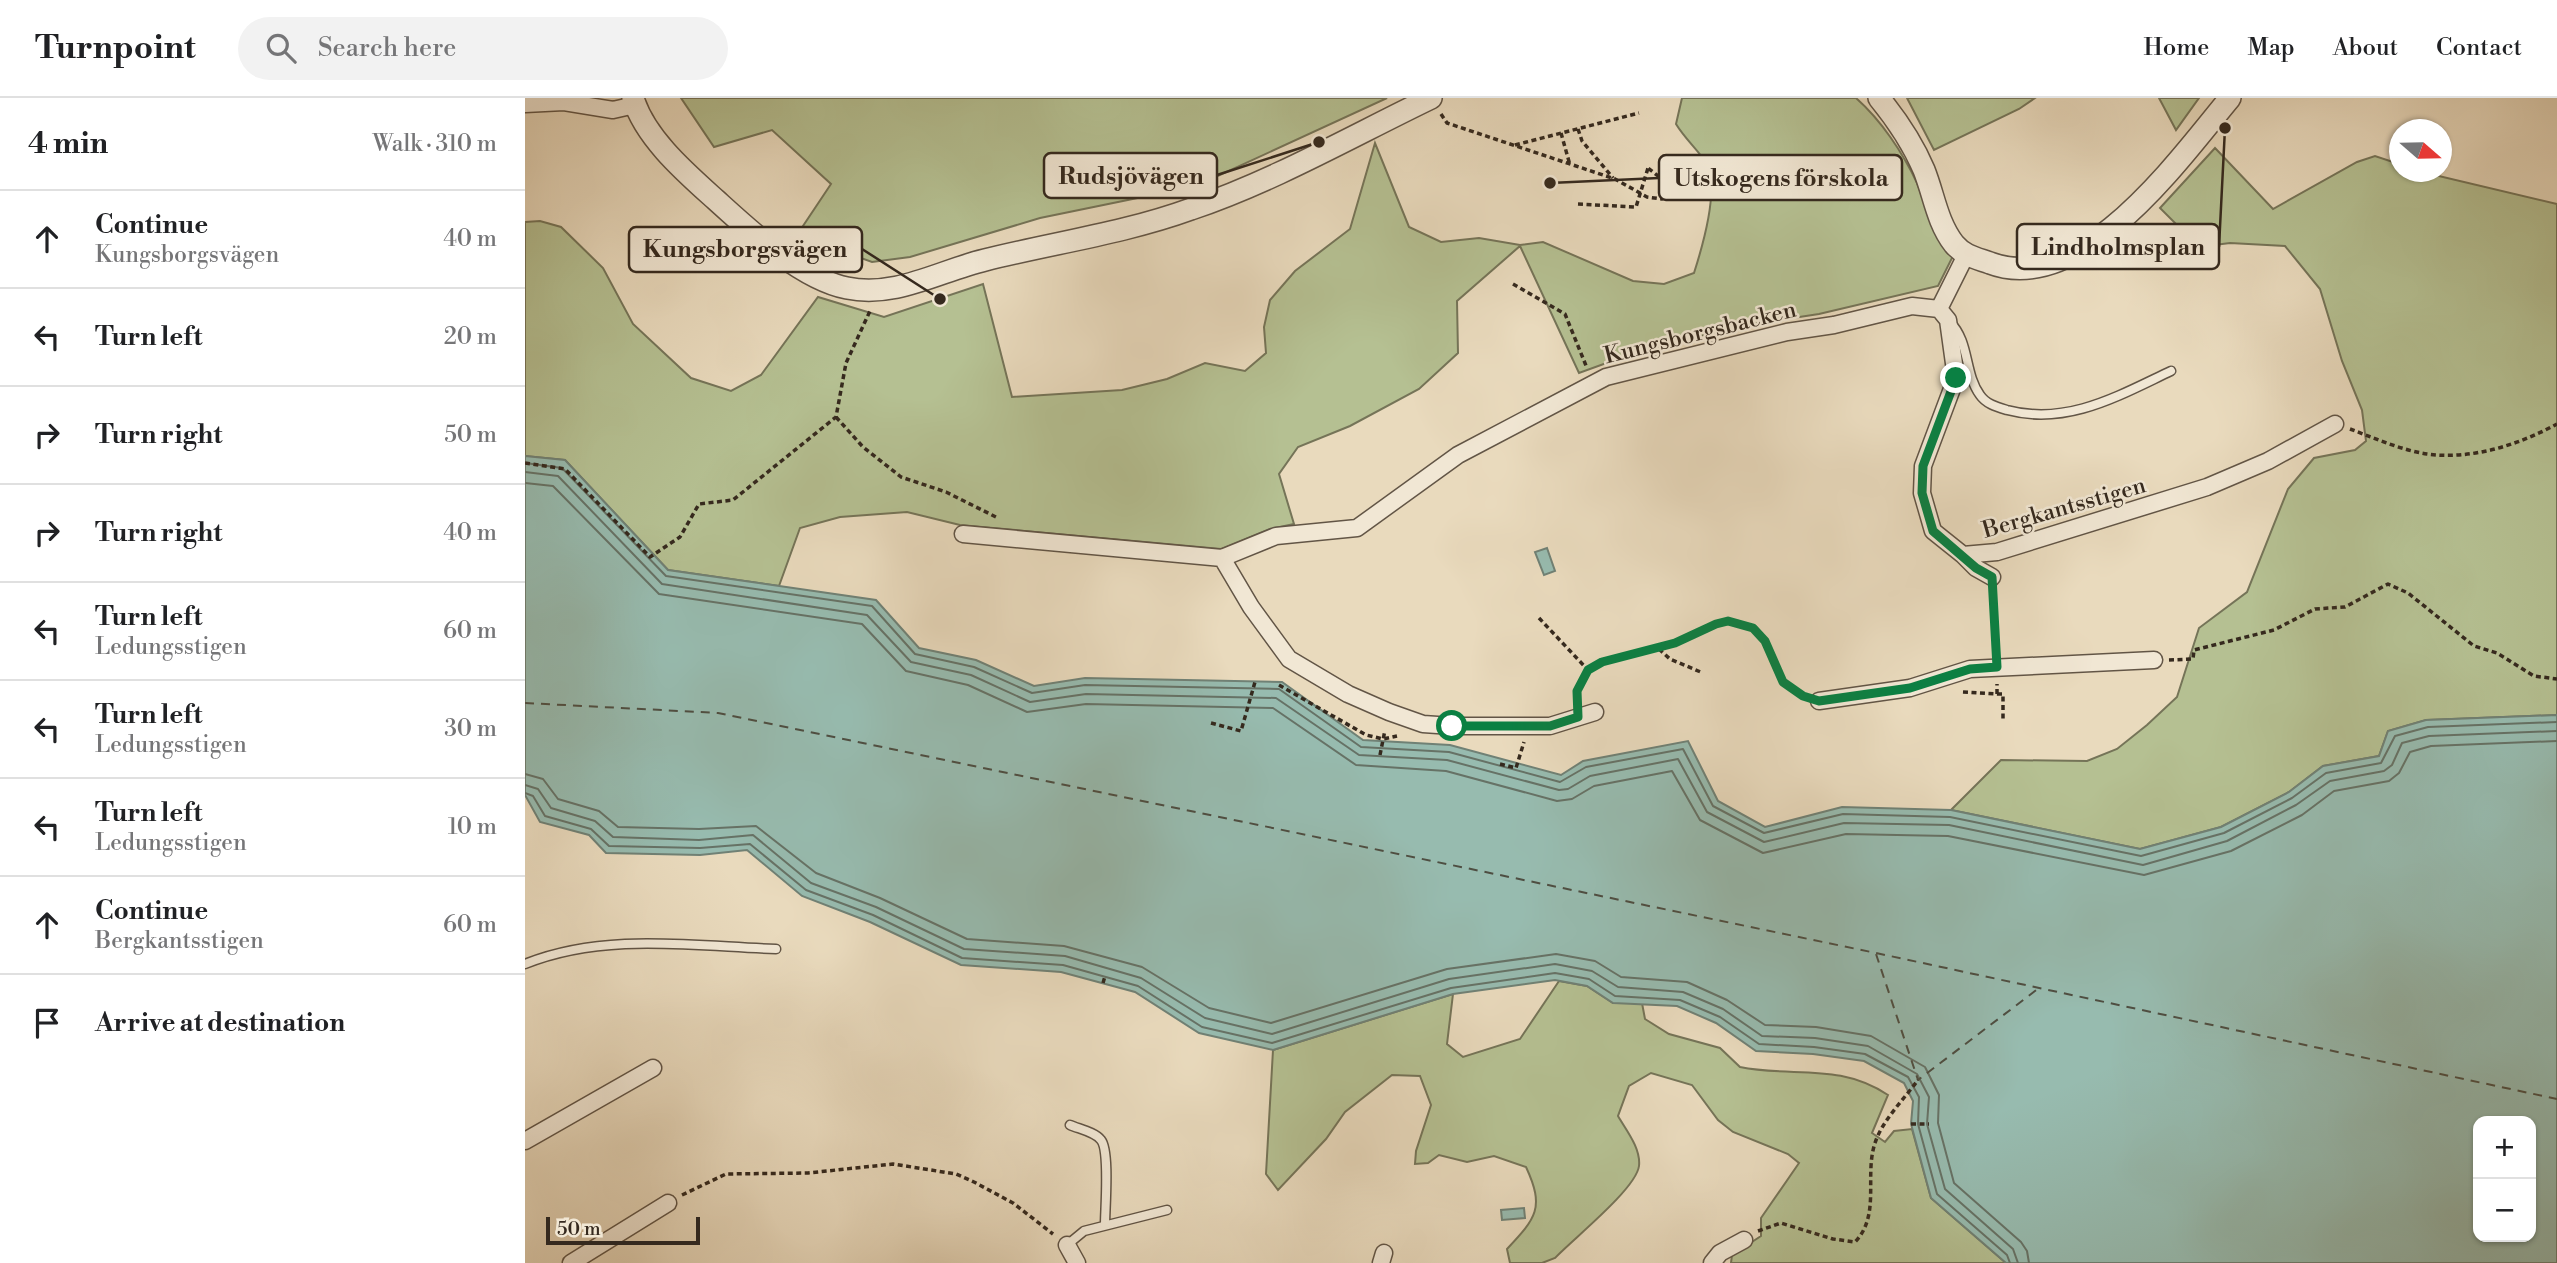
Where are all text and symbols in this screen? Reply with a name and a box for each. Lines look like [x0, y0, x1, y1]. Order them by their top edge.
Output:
search box [238, 17, 728, 80]
text: Turnpoint [35, 28, 196, 69]
icon: search [262, 29, 300, 67]
text: Search here [318, 32, 456, 64]
text: Home [2144, 33, 2209, 63]
text: Map [2247, 33, 2295, 63]
text: About [2333, 33, 2398, 63]
text: Contact [2436, 33, 2522, 63]
north arrow [2389, 119, 2452, 182]
text: 4 min [28, 125, 108, 163]
text: Walk · 310 m [372, 130, 497, 158]
callout: Rudsjövägen [1044, 153, 1217, 198]
callout: Utskogens förskola [1659, 155, 1902, 200]
text: Rudsjövägen [1058, 162, 1204, 192]
text: Utskogens förskola [1673, 164, 1890, 194]
text: Continue [95, 209, 208, 241]
icon: ahead [28, 220, 66, 258]
callout: Lindholmsplan [2017, 224, 2219, 269]
text: 40 m [443, 225, 497, 253]
callout: Kungsborgsvägen [629, 227, 862, 272]
text: Lindholmsplan [2031, 233, 2205, 263]
text: Kungsborgsvägen [643, 235, 847, 265]
text: Kungsborgsvägen [95, 241, 279, 269]
street label: Kungsborgsbacken [1601, 295, 1800, 370]
icon: left [28, 318, 66, 356]
text: Turn left [95, 321, 203, 353]
text: 20 m [444, 323, 497, 351]
route end [1940, 362, 1971, 393]
icon: right [28, 416, 66, 454]
text: Turn right [95, 419, 223, 451]
text: 50 m [444, 421, 497, 449]
street label: Bergkantsstigen [1978, 471, 2149, 545]
icon: right [28, 514, 66, 552]
text: Turn right [95, 517, 223, 549]
text: 40 m [443, 519, 497, 547]
text: Turn left [95, 601, 203, 633]
icon: left [28, 612, 66, 650]
text: 60 m [443, 617, 497, 645]
text: Ledungsstigen [95, 633, 247, 661]
text: Turn left [95, 699, 203, 731]
icon: left [28, 710, 66, 748]
route start [1436, 710, 1467, 741]
text: 30 m [444, 715, 497, 743]
text: Ledungsstigen [95, 731, 247, 759]
text: Turn left [95, 797, 203, 829]
icon: left [28, 808, 66, 846]
text: 10 m [448, 813, 497, 841]
text: Ledungsstigen [95, 829, 247, 857]
text: Continue [95, 895, 208, 927]
icon: ahead [28, 906, 66, 944]
text: 60 m [443, 911, 497, 939]
text: Bergkantsstigen [95, 927, 264, 955]
icon: arrive [28, 1004, 66, 1042]
text: Arrive at destination [95, 1007, 345, 1039]
map controls [2473, 1116, 2536, 1242]
button: + [2473, 1116, 2536, 1179]
button: − [2473, 1179, 2536, 1242]
scale bar [546, 1214, 700, 1246]
text: 50 m [557, 1217, 601, 1241]

